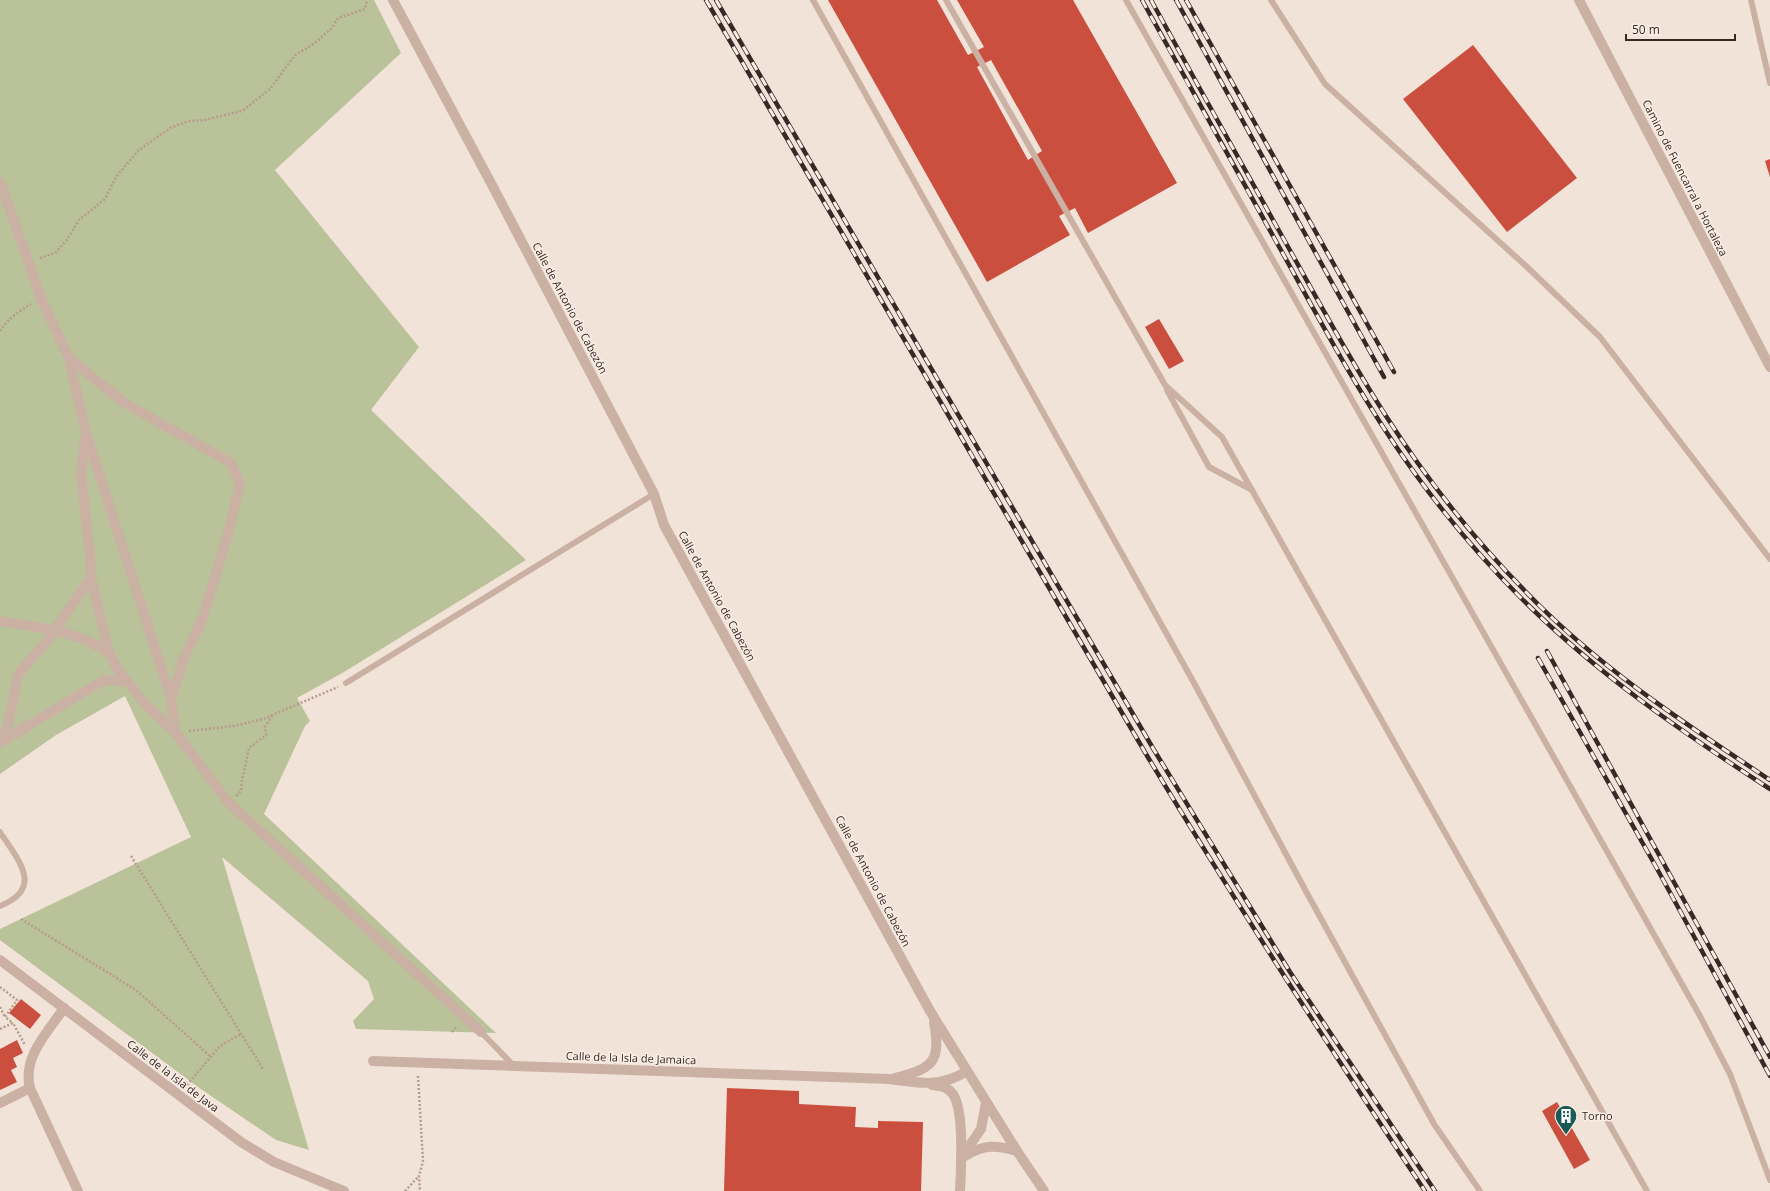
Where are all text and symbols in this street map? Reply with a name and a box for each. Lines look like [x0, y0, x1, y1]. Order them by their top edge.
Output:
scale bar [1626, 16, 1735, 42]
text: 50 m [1632, 21, 1660, 38]
street label: Camino de Fuencarral a Hortaleza [1639, 97, 1732, 259]
street label: Calle de Antonio de Cabezón [529, 239, 612, 376]
street label: Calle de Antonio de Cabezón [675, 528, 760, 664]
street label: Calle de Antonio de Cabezón [832, 812, 915, 949]
street label: Calle de la Isla de Java [124, 1036, 222, 1115]
street label: Calle de la Isla de Jamaica [566, 1048, 696, 1067]
building icon: Torno [1553, 1103, 1579, 1136]
place label: Torno [1582, 1108, 1613, 1123]

